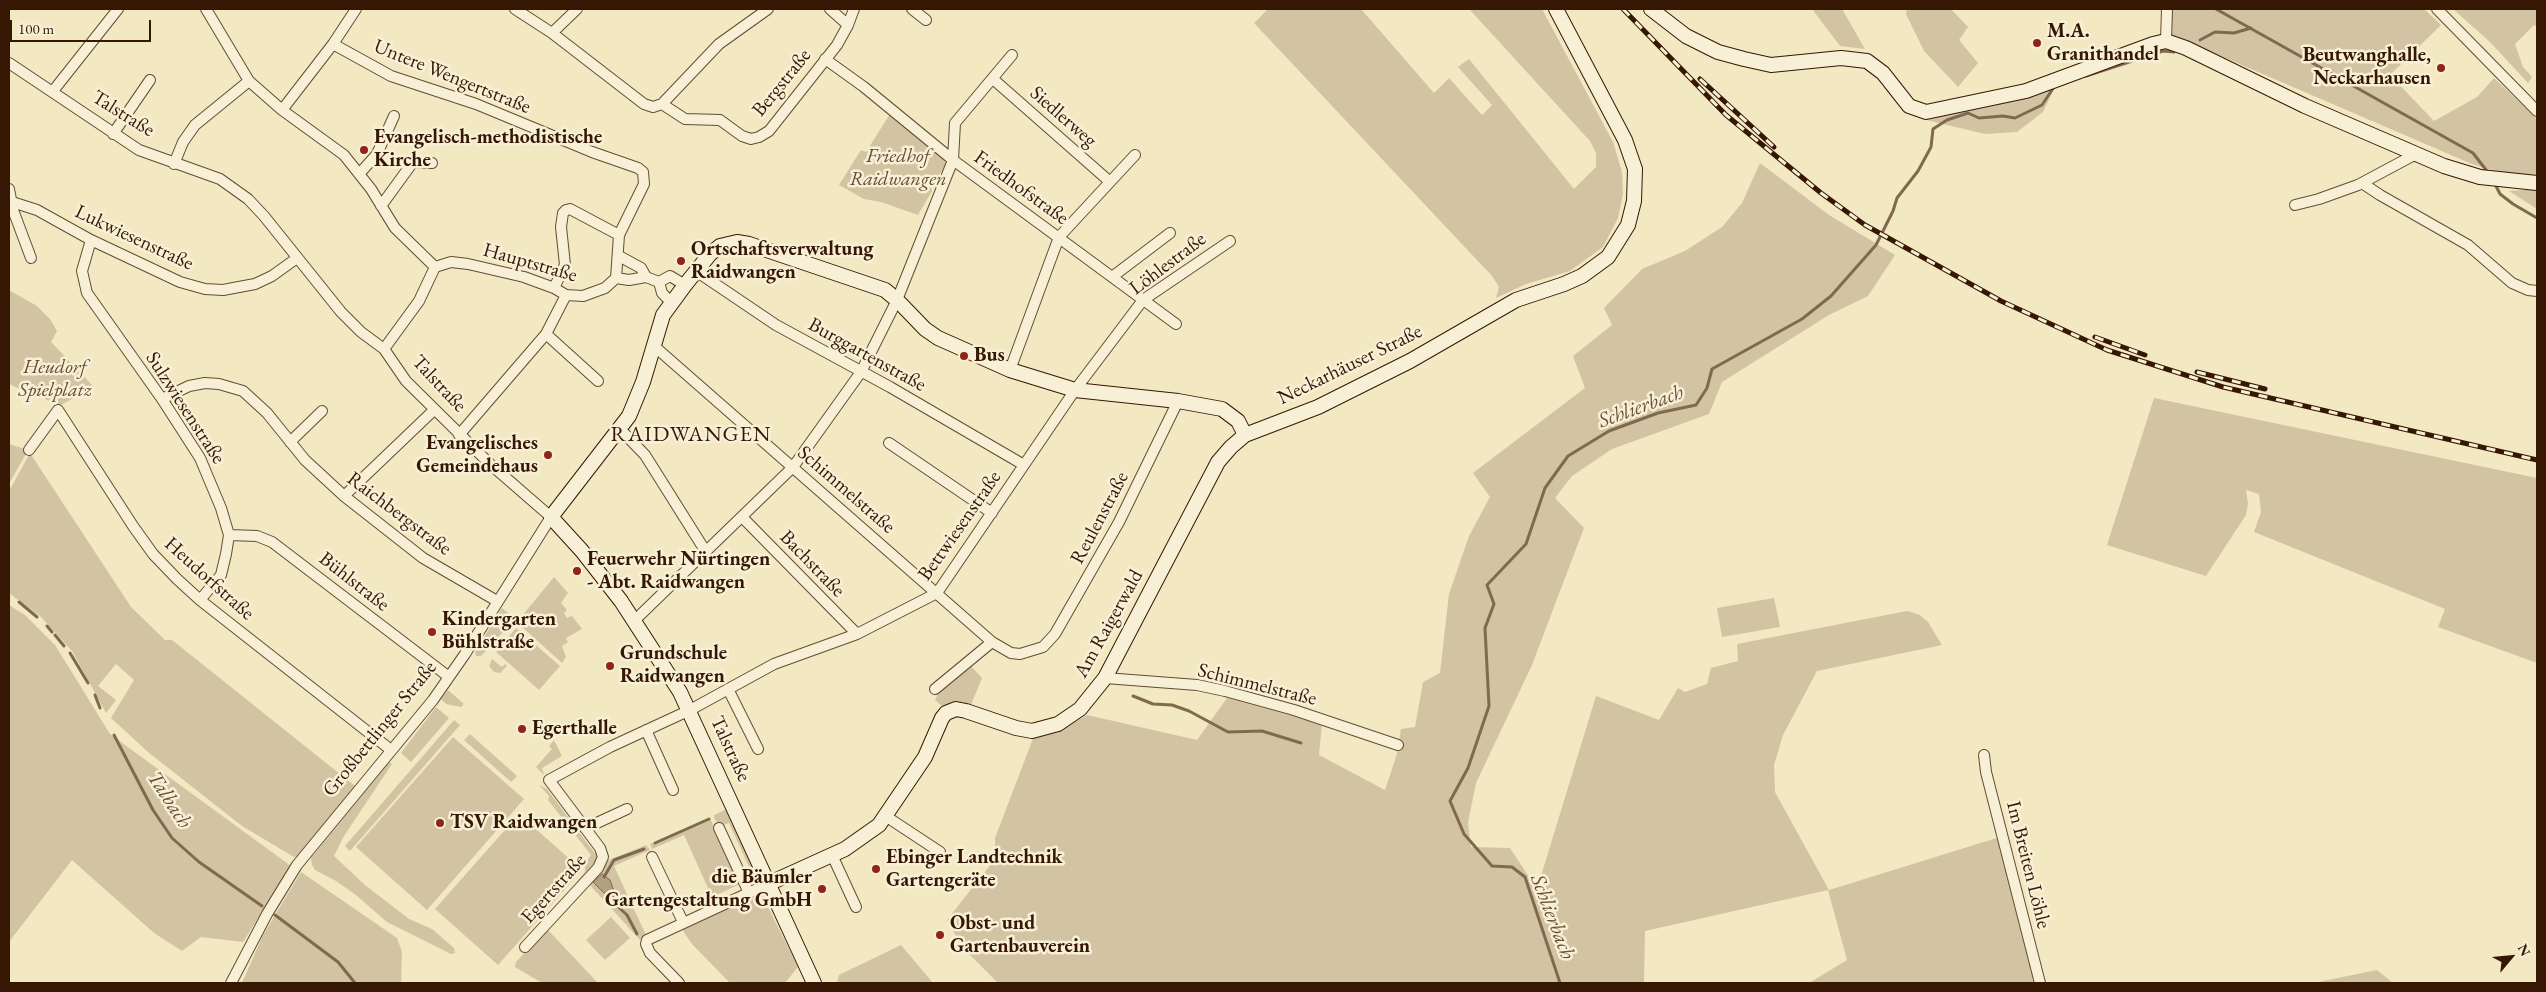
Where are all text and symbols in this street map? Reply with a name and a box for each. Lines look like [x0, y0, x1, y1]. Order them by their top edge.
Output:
scale bar [12, 10, 154, 42]
text: 100 m [18, 19, 54, 38]
place label: M.A. Granithandel [2047, 20, 2159, 67]
street label: Untere Wengertstraße [370, 35, 534, 119]
marker: M.A. Granithandel [2031, 37, 2043, 49]
street label: Bergstraße [747, 44, 817, 122]
place label: Beutwanghalle, Neckarhausen [2303, 44, 2431, 91]
marker: Beutwanghalle, Neckarhausen [2435, 62, 2447, 74]
street label: Siedlerweg [1025, 81, 1101, 153]
street label: Talstraße [87, 85, 159, 143]
place label: Evangelisch-methodistische Kirche [374, 126, 602, 173]
marker: Evangelisch-methodistische Kirche [358, 144, 370, 156]
park label: Friedhof Raidwangen [849, 145, 947, 192]
street label: Friedhofstraße [969, 146, 1073, 230]
street label: Lukwiesenstraße [71, 200, 197, 276]
street label: Löhlestraße [1125, 227, 1211, 301]
street label: Hauptstraße [480, 238, 580, 288]
place label: Ortschaftsverwaltung Raidwangen [691, 238, 874, 285]
marker: Ortschaftsverwaltung Raidwangen [675, 255, 687, 267]
street label: Burggartenstraße [804, 313, 930, 397]
street label: Neckarhäuser Straße [1274, 320, 1426, 410]
place label: Bus [974, 344, 1005, 368]
street label: Sulzwiesenstraße [140, 348, 230, 468]
street label: Talstraße [407, 350, 471, 418]
marker: Bus [958, 350, 970, 362]
park label: Heudorf Spielplatz [18, 356, 92, 403]
water label: Schlierbach [1595, 380, 1687, 434]
district label: RAIDWANGEN [609, 422, 773, 448]
place label: Evangelisches Gemeindehaus [416, 432, 538, 479]
street label: Schimmelstraße [792, 441, 900, 539]
marker: Evangelisches Gemeindehaus [542, 449, 554, 461]
street label: Bettwiesenstraße [913, 466, 1007, 586]
street label: Raichbergstraße [342, 467, 456, 561]
street label: Reulenstraße [1066, 468, 1134, 568]
street label: Bachstraße [774, 526, 850, 602]
street label: Heudorfstraße [159, 532, 259, 626]
street label: Bühlstraße [314, 547, 394, 617]
place label: Feuerwehr Nürtingen - Abt. Raidwangen [587, 548, 770, 595]
marker: Feuerwehr Nürtingen - Abt. Raidwangen [571, 565, 583, 577]
street label: Am Raigerwald [1069, 566, 1149, 682]
place label: Kindergarten Bühlstraße [442, 608, 556, 655]
marker: Kindergarten Bühlstraße [426, 626, 438, 638]
place label: Grundschule Raidwangen [620, 642, 727, 689]
street label: Großbettlinger Straße [318, 656, 442, 802]
street label: Schimmelstraße [1195, 659, 1319, 711]
marker: Grundschule Raidwangen [604, 660, 616, 672]
street label: Talstraße [704, 712, 756, 786]
place label: Egerthalle [532, 717, 617, 741]
marker: Egerthalle [516, 723, 528, 735]
water label: Talbach [141, 767, 197, 833]
street label: Im Breiten Löhle [2001, 799, 2055, 931]
place label: TSV Raidwangen [450, 811, 597, 835]
marker: TSV Raidwangen [434, 817, 446, 829]
place label: Ebinger Landtechnik Gartengeräte [886, 846, 1062, 893]
street label: Egertstraße [516, 849, 592, 929]
marker: Ebinger Landtechnik Gartengeräte [870, 863, 882, 875]
place label: die Bäumler Gartengestaltung GmbH [605, 866, 812, 913]
water label: Schlierbach [1524, 871, 1580, 963]
marker: die Bäumler Gartengestaltung GmbH [816, 883, 828, 895]
place label: Obst- und Gartenbauverein [950, 912, 1090, 959]
marker: Obst- und Gartenbauverein [934, 929, 946, 941]
north arrow [2486, 932, 2536, 982]
text: N [2514, 941, 2535, 959]

